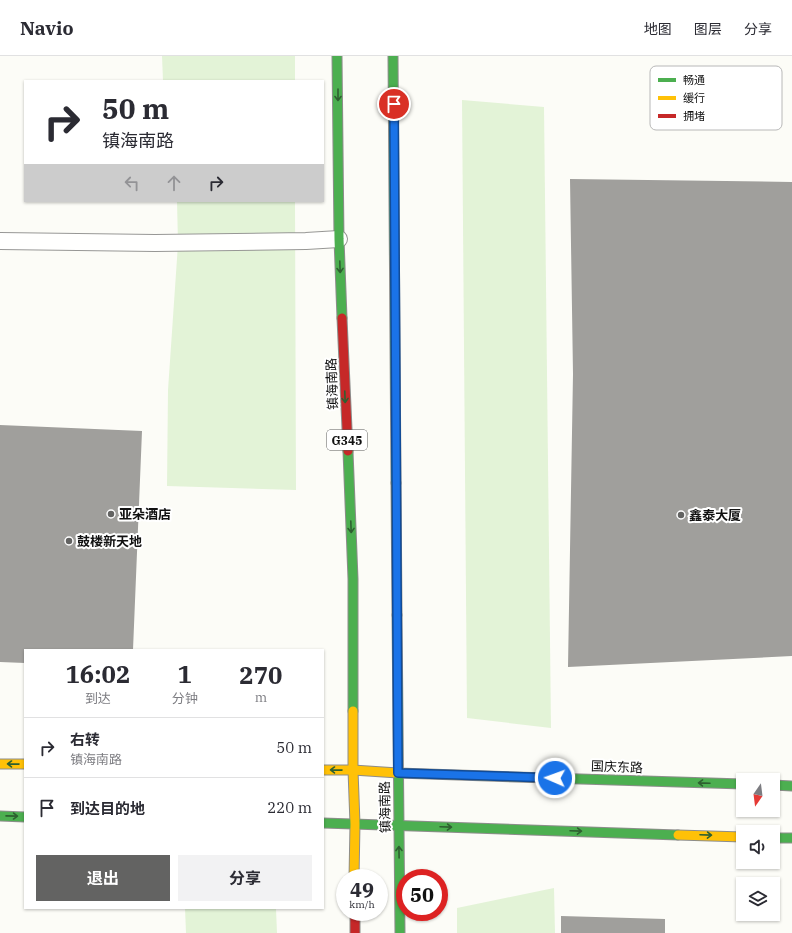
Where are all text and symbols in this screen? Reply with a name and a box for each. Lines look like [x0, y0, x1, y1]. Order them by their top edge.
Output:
text: Navio [20, 16, 74, 40]
text: 地图 [644, 20, 672, 38]
text: 图层 [694, 20, 722, 38]
text: 分享 [744, 20, 772, 38]
legend [650, 66, 782, 130]
text: 畅通 [683, 73, 705, 87]
pin [377, 87, 411, 121]
one-way arrow [334, 88, 342, 101]
text: 50 m [102, 90, 169, 127]
text: 缓行 [683, 91, 705, 105]
icon: arrive [383, 93, 405, 115]
icon: right [36, 96, 88, 148]
text: 拥堵 [683, 109, 705, 123]
text: 镇海南路 [102, 129, 174, 152]
icon: left [121, 172, 143, 194]
icon: ahead [163, 172, 185, 194]
icon: right [205, 172, 227, 194]
one-way arrow [336, 260, 344, 273]
street label: 镇海南路 [323, 358, 341, 410]
one-way arrow [342, 390, 349, 403]
road number: G345 [327, 430, 367, 450]
place label: 亚朵酒店 [119, 506, 171, 523]
place label: 鑫泰大厦 [689, 507, 741, 524]
marker: 亚朵酒店 [106, 509, 116, 519]
marker: 鑫泰大厦 [676, 510, 686, 520]
one-way arrow [347, 520, 355, 533]
place label: 鼓楼新天地 [77, 533, 142, 550]
marker: 鼓楼新天地 [64, 536, 74, 546]
text: 16:02 [65, 658, 130, 690]
text: 1 [178, 658, 192, 690]
text: 270 [239, 659, 283, 691]
text: m [255, 689, 267, 706]
text: 到达 [85, 690, 111, 707]
text: 分钟 [172, 690, 198, 707]
text: 右转 [70, 730, 100, 749]
icon: right [36, 737, 58, 759]
text: 50 m [276, 738, 312, 757]
text: 镇海南路 [70, 751, 122, 768]
position arrow [534, 757, 576, 799]
street label: 国庆东路 [591, 758, 643, 776]
one-way arrow [6, 760, 19, 768]
one-way arrow [330, 766, 343, 774]
north arrow [736, 773, 780, 817]
map controls [736, 773, 780, 921]
one-way arrow [698, 779, 711, 787]
street label: 镇海南路 [376, 781, 394, 833]
icon: arrive [36, 797, 58, 819]
text: 220 m [267, 798, 312, 817]
text: 到达目的地 [70, 799, 145, 818]
one-way arrow [6, 812, 19, 820]
one-way arrow [439, 823, 452, 830]
button: sound [736, 825, 780, 869]
one-way arrow [569, 827, 582, 835]
one-way arrow [699, 832, 712, 839]
one-way arrow [395, 846, 403, 859]
button: 退出 [36, 855, 170, 901]
button: 分享 [178, 855, 312, 901]
speed limit sign: 50 [396, 869, 448, 921]
text: 49 [350, 876, 374, 903]
button: layers [736, 877, 780, 921]
text: km/h [349, 898, 375, 911]

